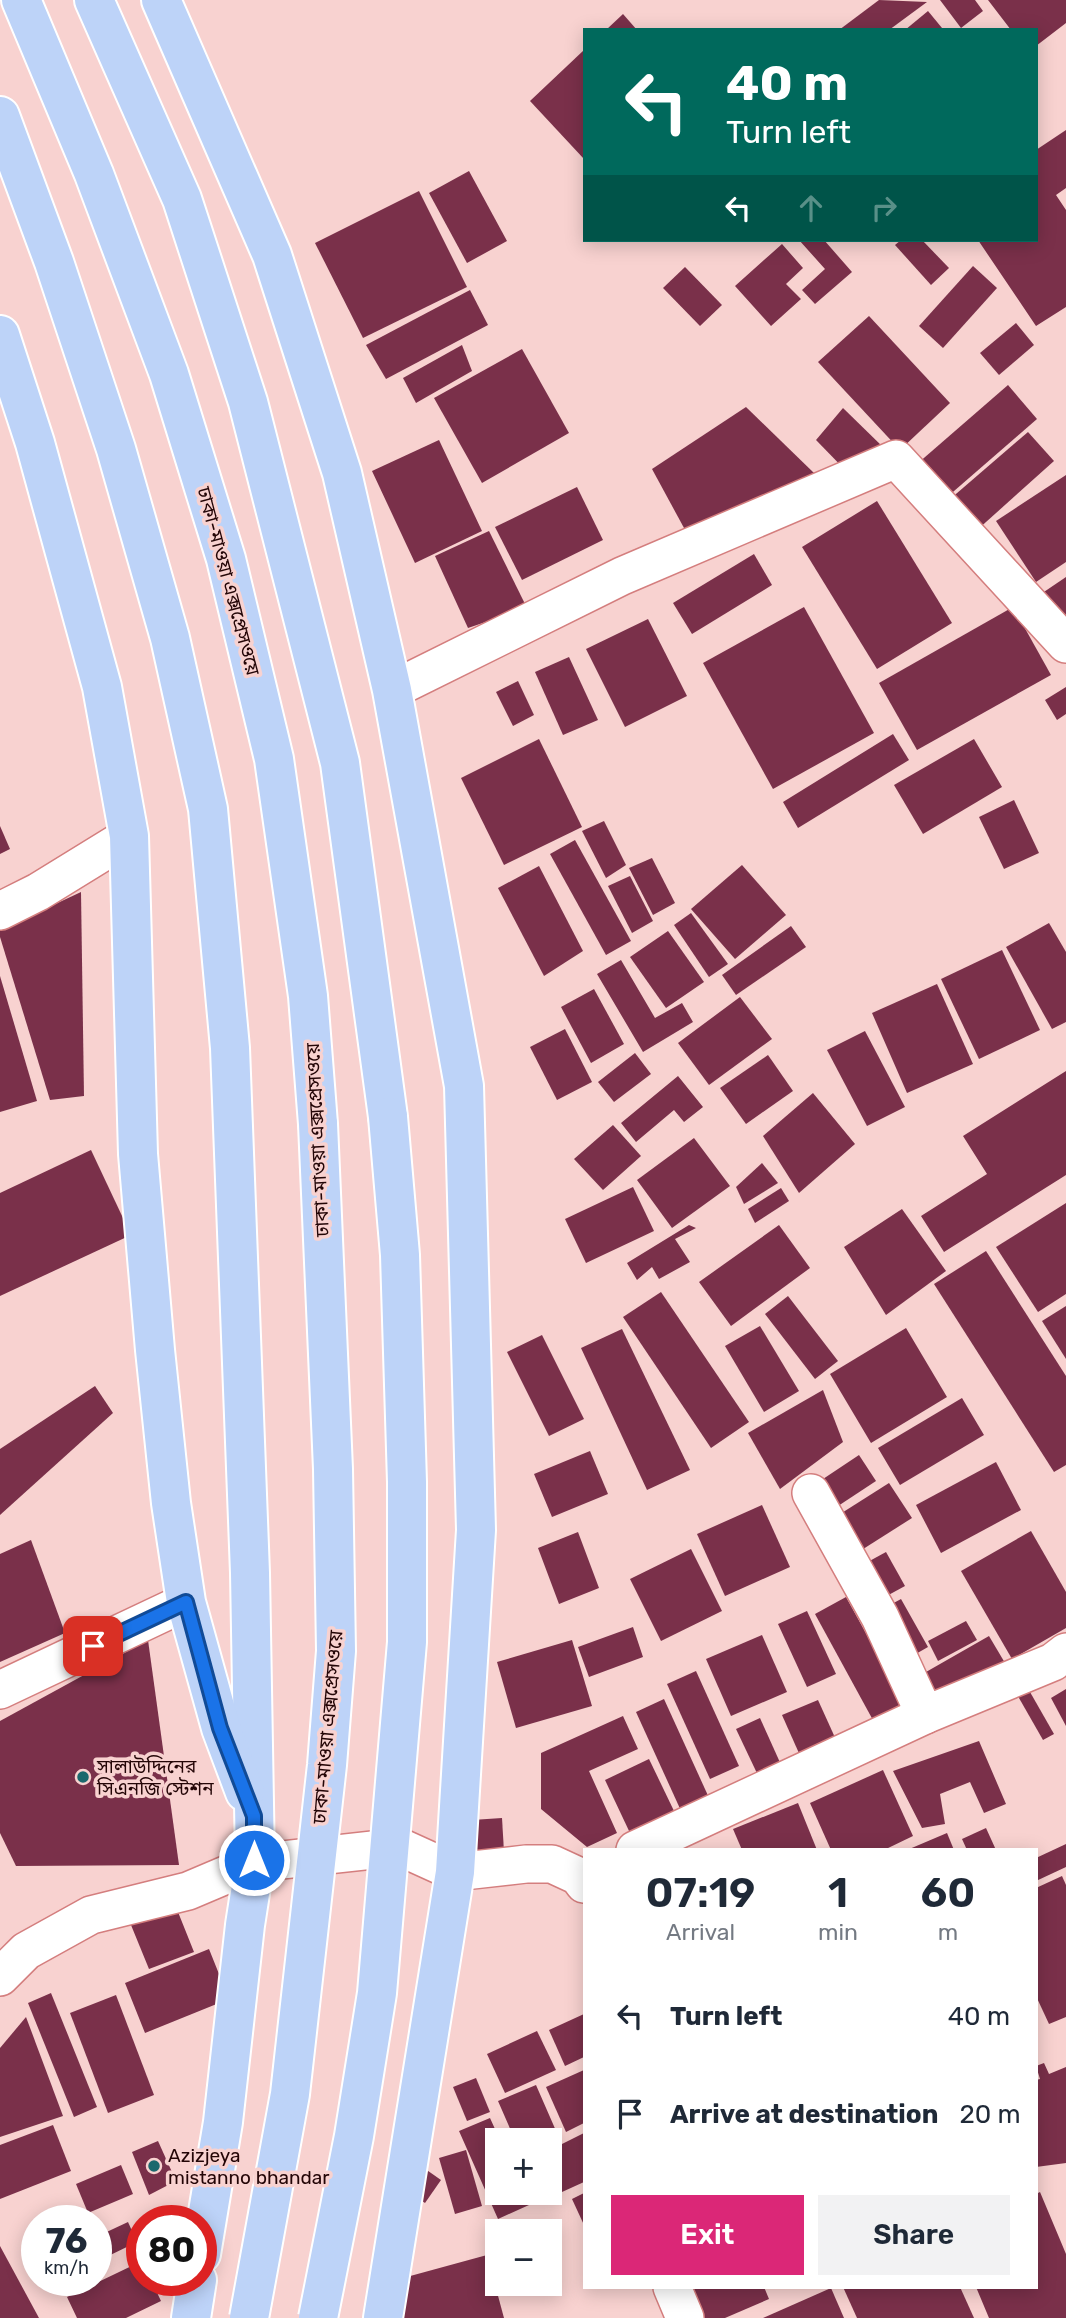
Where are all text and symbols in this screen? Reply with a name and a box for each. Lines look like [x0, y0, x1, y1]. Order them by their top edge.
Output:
text: 40 m [726, 54, 848, 112]
icon: left [611, 56, 702, 147]
text: Turn left [726, 113, 851, 151]
icon: left [719, 189, 757, 227]
icon: ahead [792, 189, 830, 227]
icon: right [865, 189, 903, 227]
street label: ঢাকা-মাওয়া এক্সপ্রেসওয়ে [192, 483, 265, 679]
street label: ঢাকা-মাওয়া এক্সপ্রেসওয়ে [301, 1041, 334, 1239]
pin [63, 1616, 123, 1676]
icon: arrive [74, 1627, 112, 1665]
street label: ঢাকা-মাওয়া এক্সপ্রেসওয়ে [307, 1628, 348, 1826]
place label: সালাউদ্দিনের সিএনজি স্টেশন [96, 1755, 214, 1800]
marker: সালাউদ্দিনের সিএনজি স্টেশন [75, 1769, 91, 1785]
position arrow [217, 1823, 291, 1897]
text: 07:19 [646, 1868, 755, 1918]
text: 1 [828, 1868, 848, 1918]
text: 60 [921, 1868, 975, 1918]
text: Arrival [666, 1918, 735, 1946]
text: min [818, 1918, 858, 1946]
text: m [938, 1918, 958, 1946]
icon: left [611, 1997, 649, 2035]
text: Turn left [670, 2001, 782, 2032]
text: 40 m [948, 2001, 1010, 2032]
icon: arrive [611, 2095, 649, 2133]
text: Arrive at destination [670, 2099, 938, 2130]
text: 20 m [959, 2099, 1021, 2130]
map controls [485, 2128, 562, 2296]
button: + [485, 2128, 562, 2205]
place label: Azizjeya mistanno bhandar [168, 2144, 330, 2189]
marker: Azizjeya mistanno bhandar [146, 2158, 162, 2174]
button: Exit [611, 2195, 804, 2275]
button: Share [818, 2195, 1010, 2275]
speed limit sign: 80 [126, 2205, 217, 2296]
button: − [485, 2219, 562, 2296]
text: 76 [46, 2220, 87, 2262]
text: km/h [44, 2257, 89, 2279]

